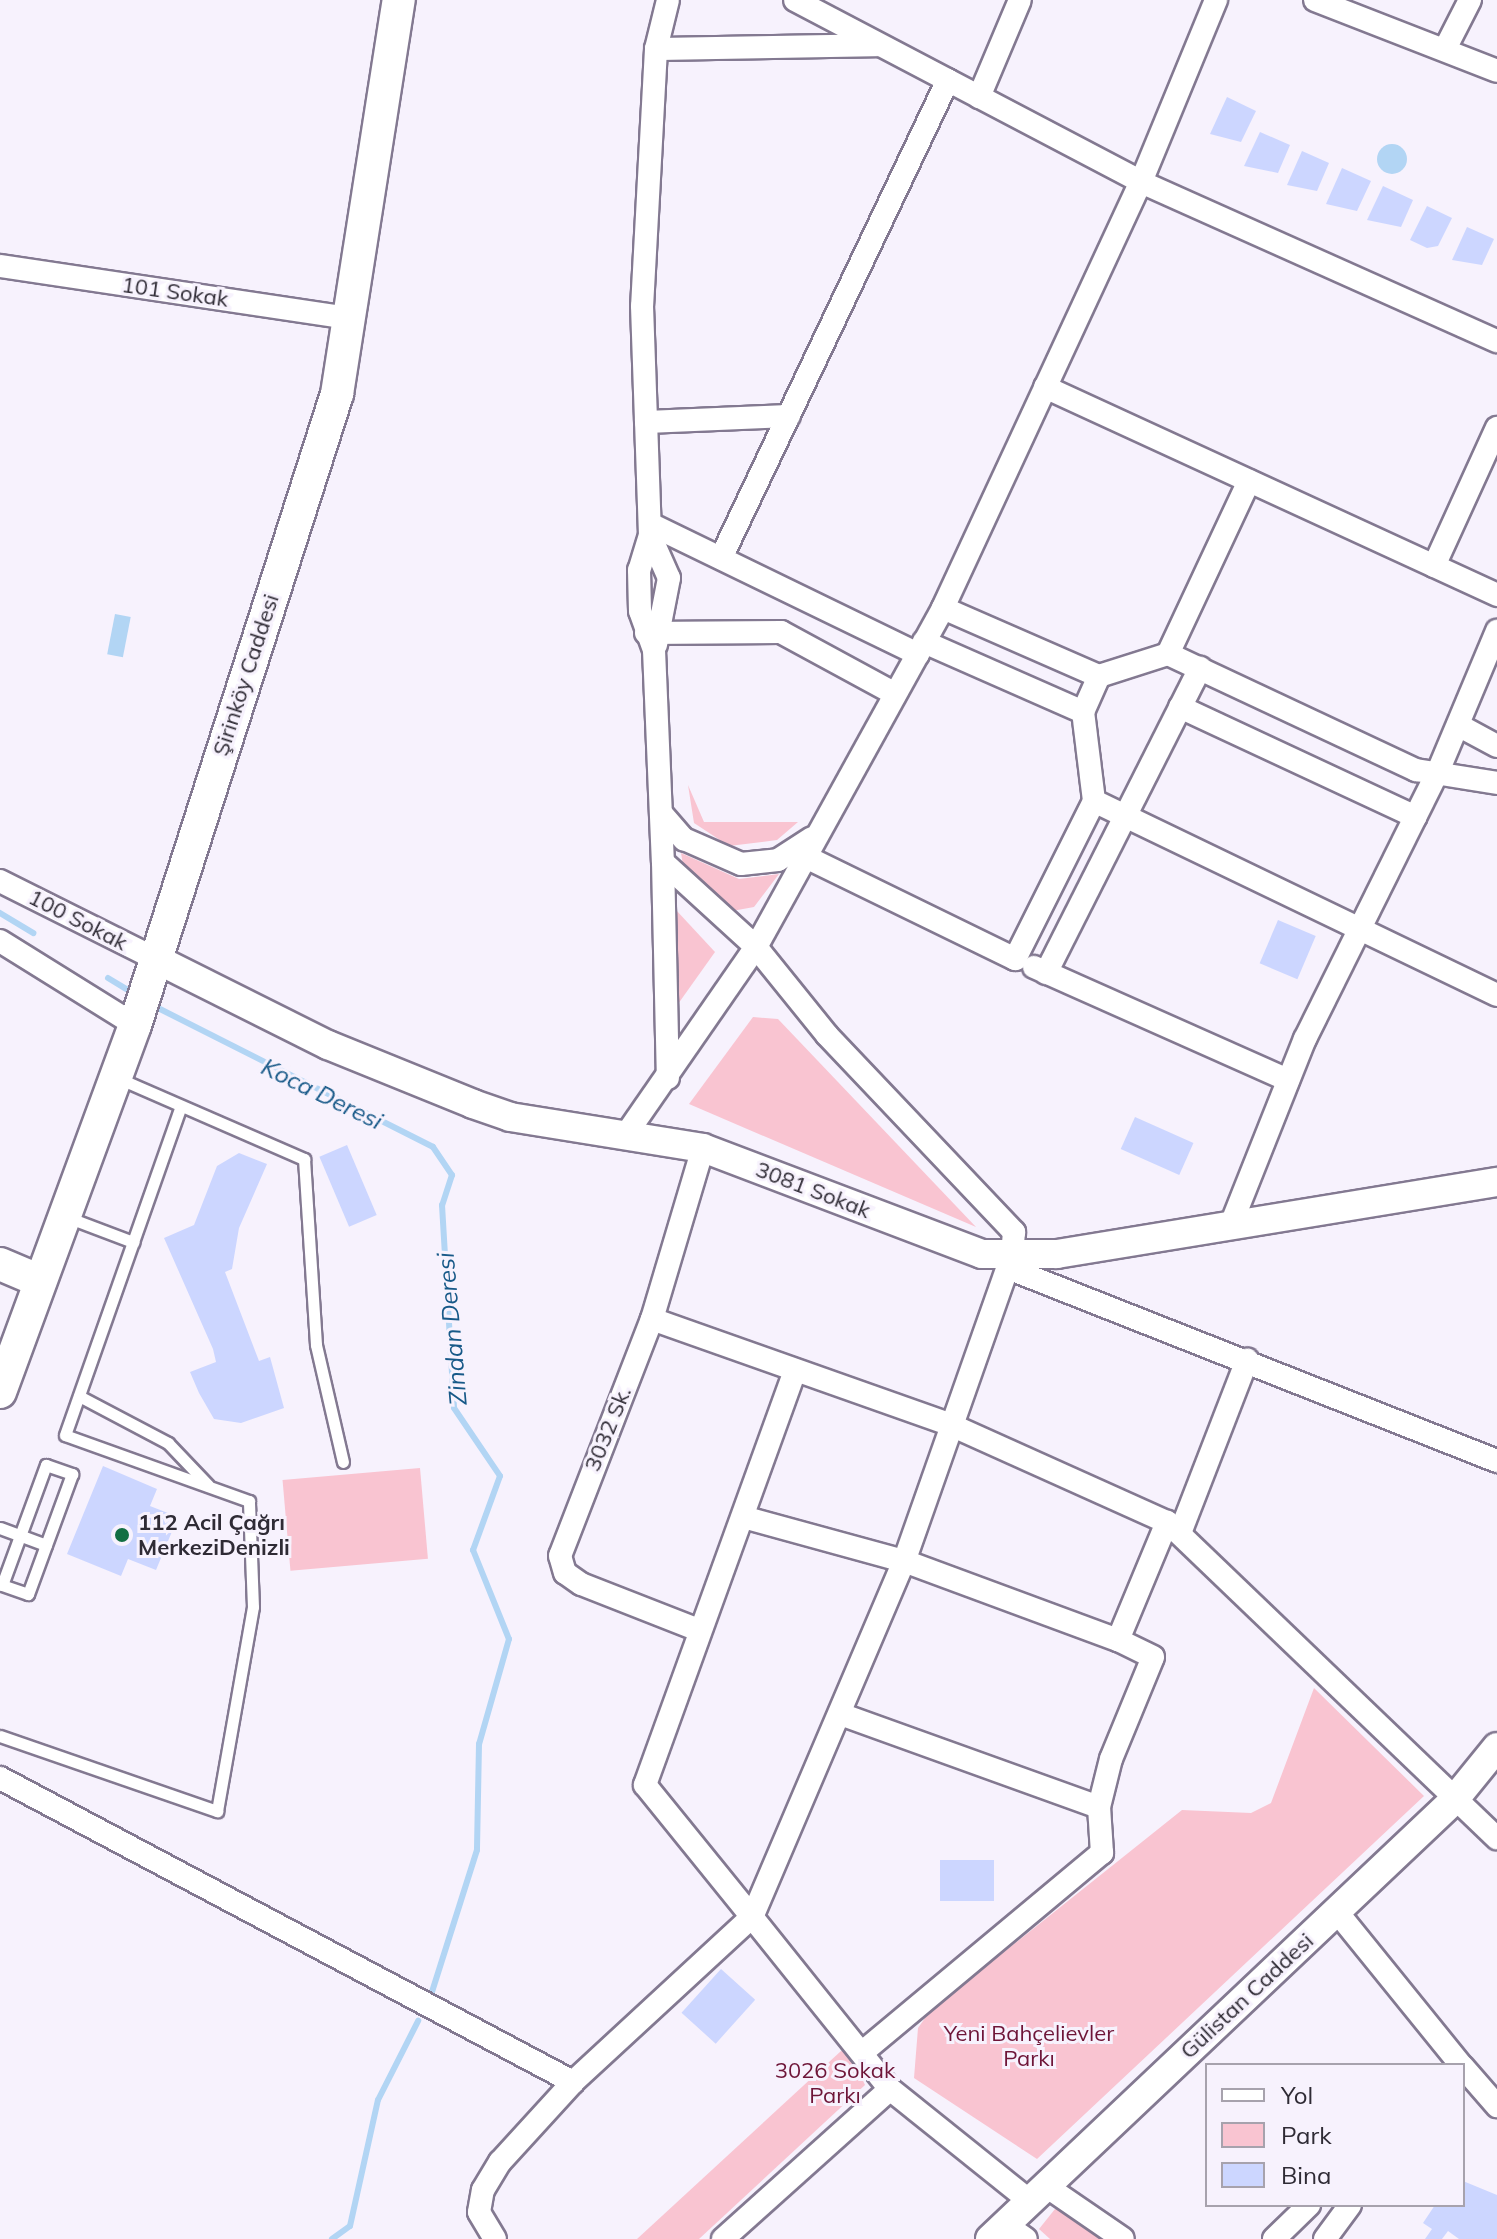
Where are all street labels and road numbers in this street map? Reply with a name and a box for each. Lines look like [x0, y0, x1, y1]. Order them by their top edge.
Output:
street label: 101 Sokak [120, 271, 230, 313]
street label: Şirinköy Caddesi [207, 591, 285, 759]
street label: 100 Sokak [24, 884, 132, 956]
street label: 3081 Sokak [752, 1156, 874, 1224]
street label: 3032 Sk. [579, 1383, 637, 1475]
street label: Gülistan Caddesi [1175, 1928, 1319, 2064]

